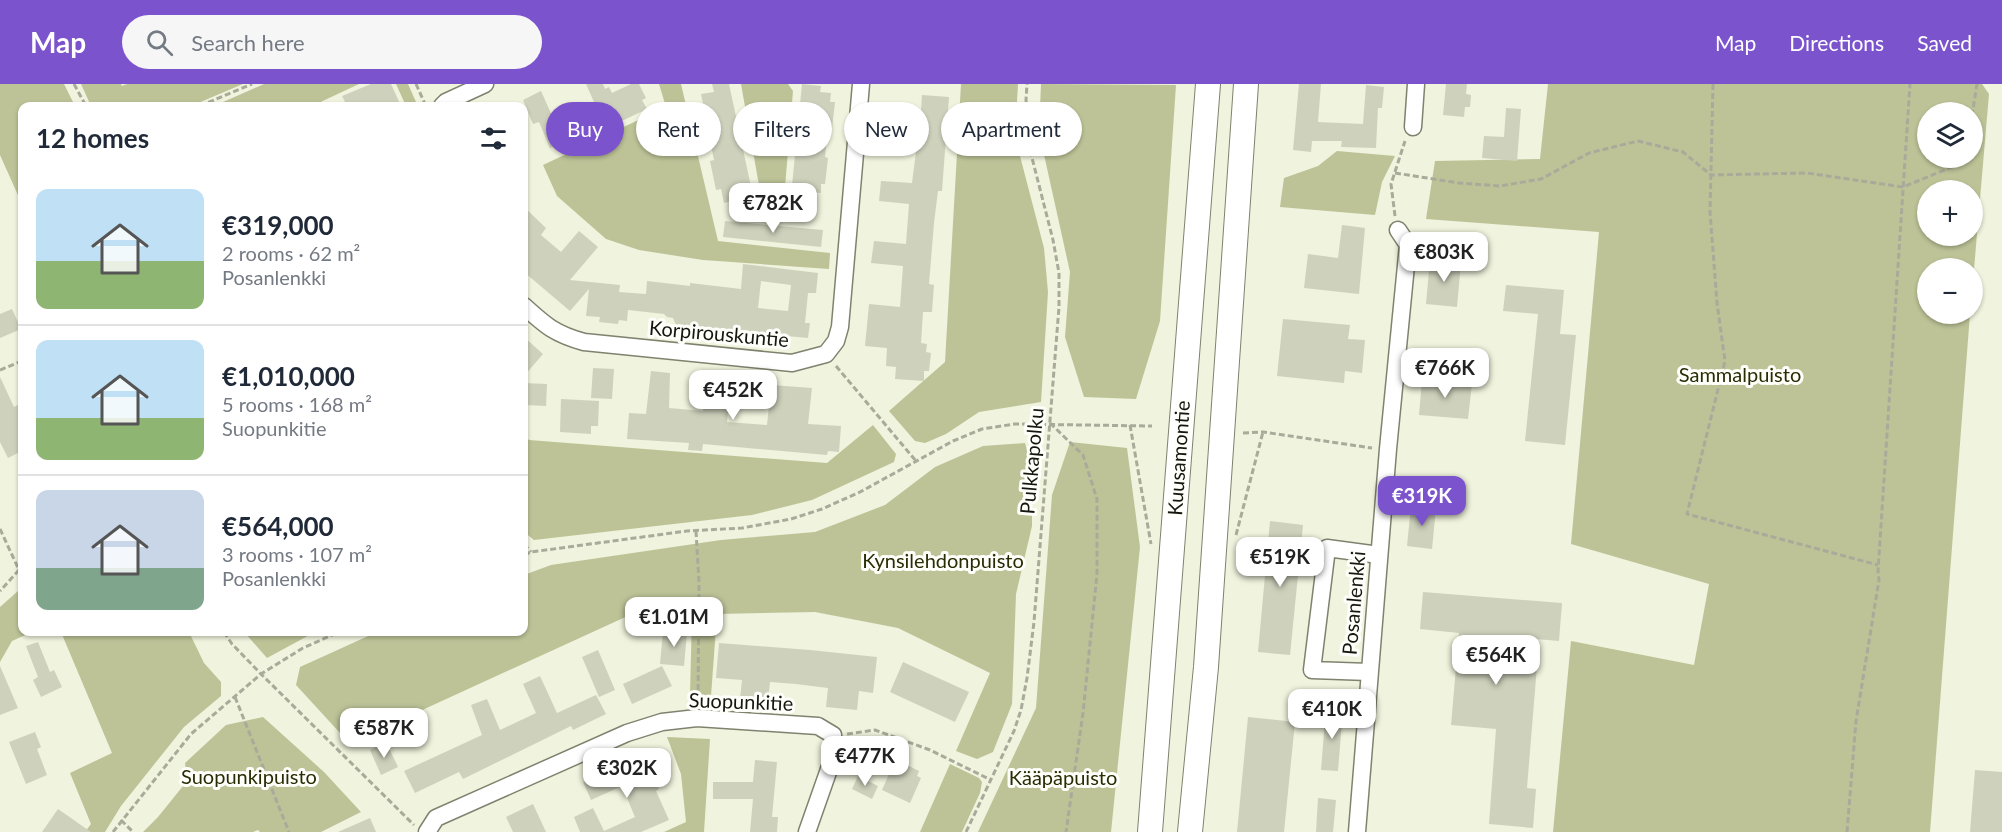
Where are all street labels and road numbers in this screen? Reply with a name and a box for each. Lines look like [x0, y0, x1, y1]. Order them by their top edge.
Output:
street label: Korpirouskuntie [648, 315, 790, 351]
street label: Kuusamontie [1162, 400, 1194, 516]
street label: Pulkkapolku [1014, 407, 1048, 515]
street label: Posanlenkki [1337, 550, 1369, 656]
street label: Suopunkitie [688, 687, 794, 715]

